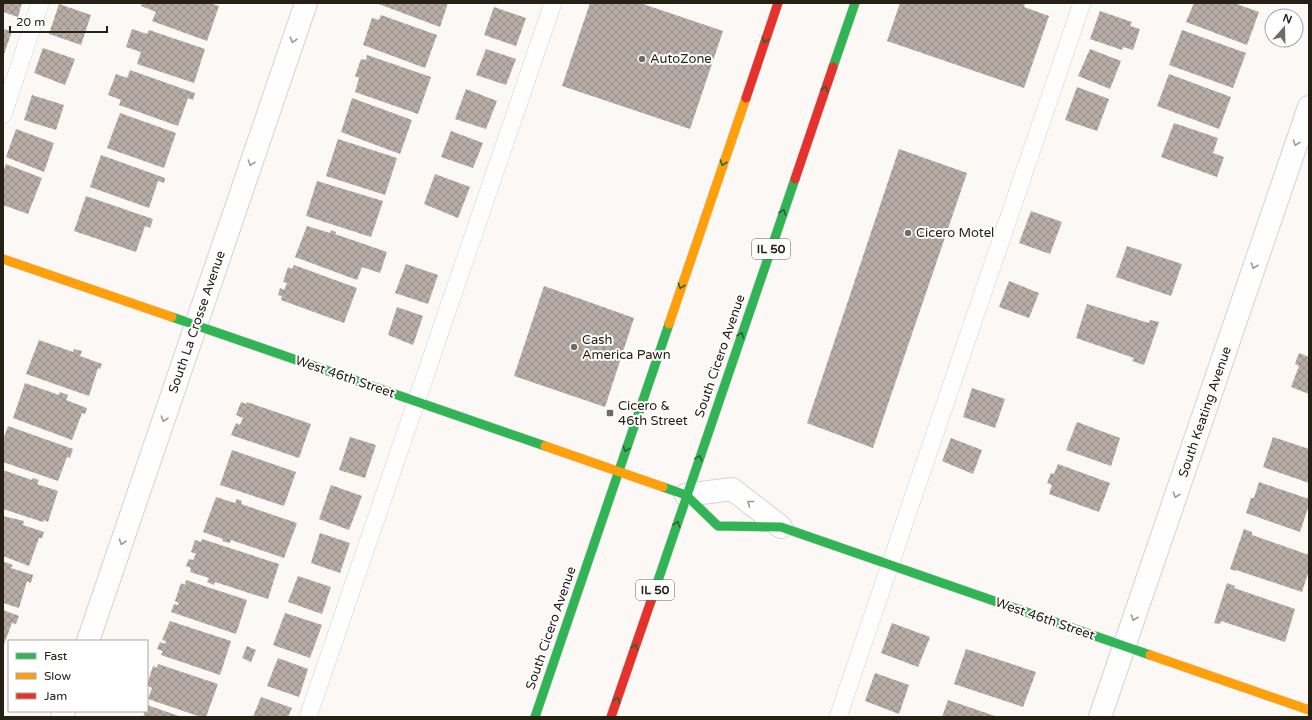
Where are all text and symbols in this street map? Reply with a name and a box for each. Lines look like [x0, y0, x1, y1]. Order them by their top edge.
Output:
scale bar [10, 8, 107, 34]
north arrow [1264, 8, 1304, 48]
text: N [1281, 11, 1294, 27]
text: 20 m [16, 15, 45, 29]
one-way arrow [289, 36, 298, 43]
one-way arrow [761, 36, 770, 43]
place label: AutoZone [650, 51, 712, 67]
marker: AutoZone [637, 54, 647, 64]
one-way arrow [820, 86, 829, 93]
one-way arrow [1293, 140, 1301, 147]
one-way arrow [247, 159, 256, 166]
one-way arrow [719, 159, 728, 166]
one-way arrow [778, 209, 787, 216]
place label: Cicero Motel [916, 225, 994, 241]
marker: Cicero Motel [903, 228, 913, 238]
road number: IL 50 [752, 239, 790, 259]
street label: South La Crosse Avenue [165, 249, 229, 395]
one-way arrow [1251, 263, 1259, 270]
one-way arrow [677, 282, 686, 289]
street label: South Cicero Avenue [691, 292, 749, 420]
place label: Cash America Pawn [582, 332, 671, 363]
one-way arrow [736, 332, 745, 339]
marker: Cash America Pawn [569, 342, 579, 352]
street label: South Keating Avenue [1175, 344, 1235, 480]
street label: West 46th Street [293, 352, 397, 402]
place label: Cicero & 46th Street [618, 398, 688, 429]
marker: Cicero & 46th Street [605, 408, 615, 418]
one-way arrow [160, 415, 169, 422]
one-way arrow [622, 445, 630, 452]
one-way arrow [694, 455, 703, 462]
one-way arrow [1172, 492, 1181, 499]
one-way arrow [747, 501, 754, 508]
one-way arrow [672, 520, 680, 527]
one-way arrow [118, 538, 127, 545]
street label: South Cicero Avenue [522, 564, 580, 692]
road number: IL 50 [636, 580, 674, 600]
street label: West 46th Street [993, 594, 1097, 644]
one-way arrow [1130, 615, 1139, 622]
legend [8, 640, 148, 712]
one-way arrow [630, 644, 639, 651]
text: Fast [44, 649, 68, 663]
text: Slow [44, 669, 71, 683]
text: Jam [44, 689, 67, 703]
one-way arrow [612, 697, 621, 704]

